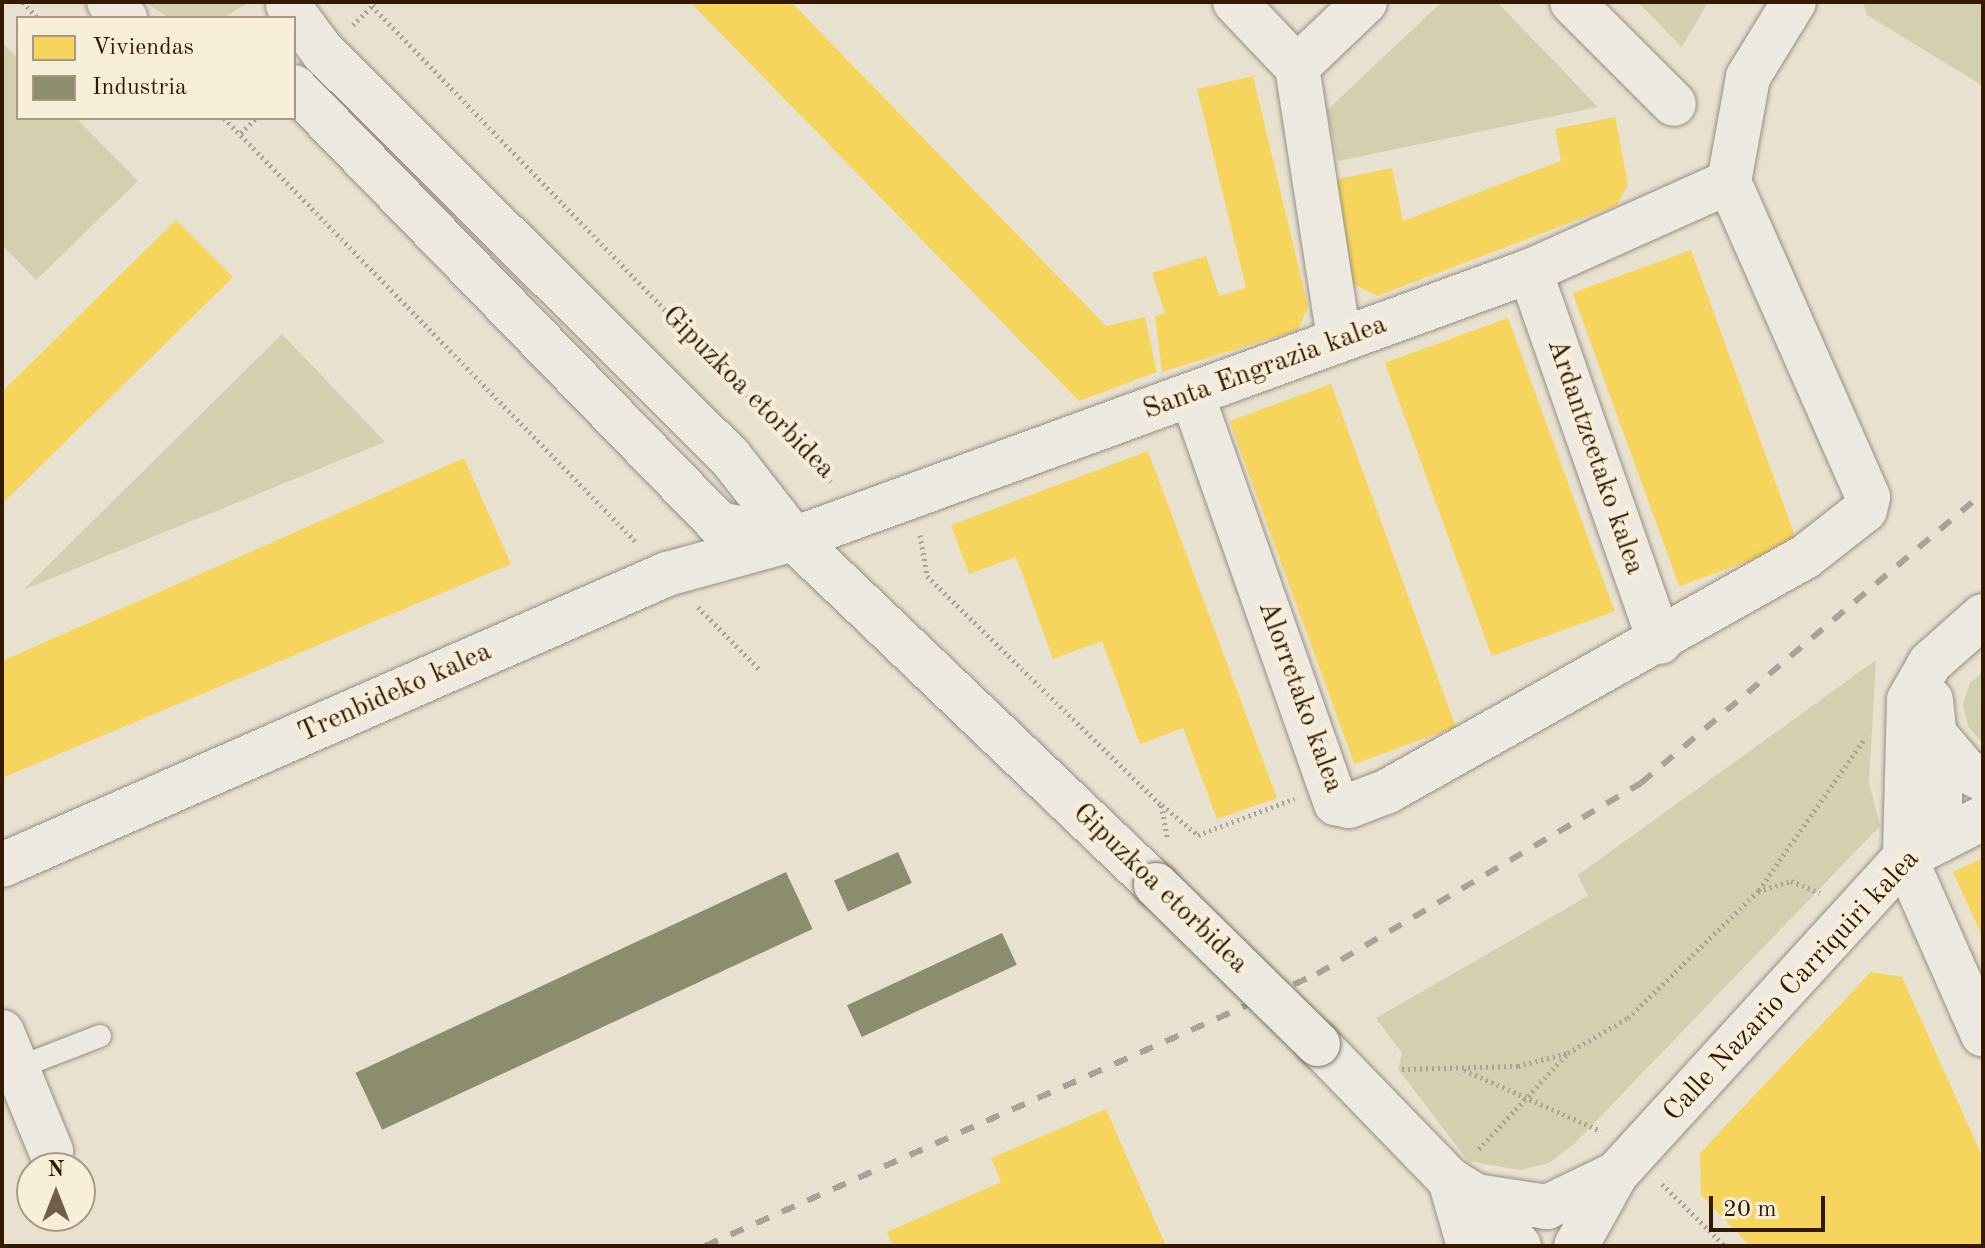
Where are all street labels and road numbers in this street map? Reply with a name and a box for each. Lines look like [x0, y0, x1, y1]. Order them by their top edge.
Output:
street label: Gipuzkoa etorbidea [654, 299, 842, 487]
street label: Santa Engrazia kalea [1139, 308, 1391, 428]
street label: Ardantzeetako kalea [1539, 335, 1651, 579]
street label: Alorretako kalea [1250, 597, 1350, 797]
street label: Trenbideko kalea [293, 635, 497, 751]
street label: Gipuzkoa etorbidea [1065, 797, 1255, 981]
street label: Calle Nazario Carriquiri kalea [1657, 843, 1927, 1129]

